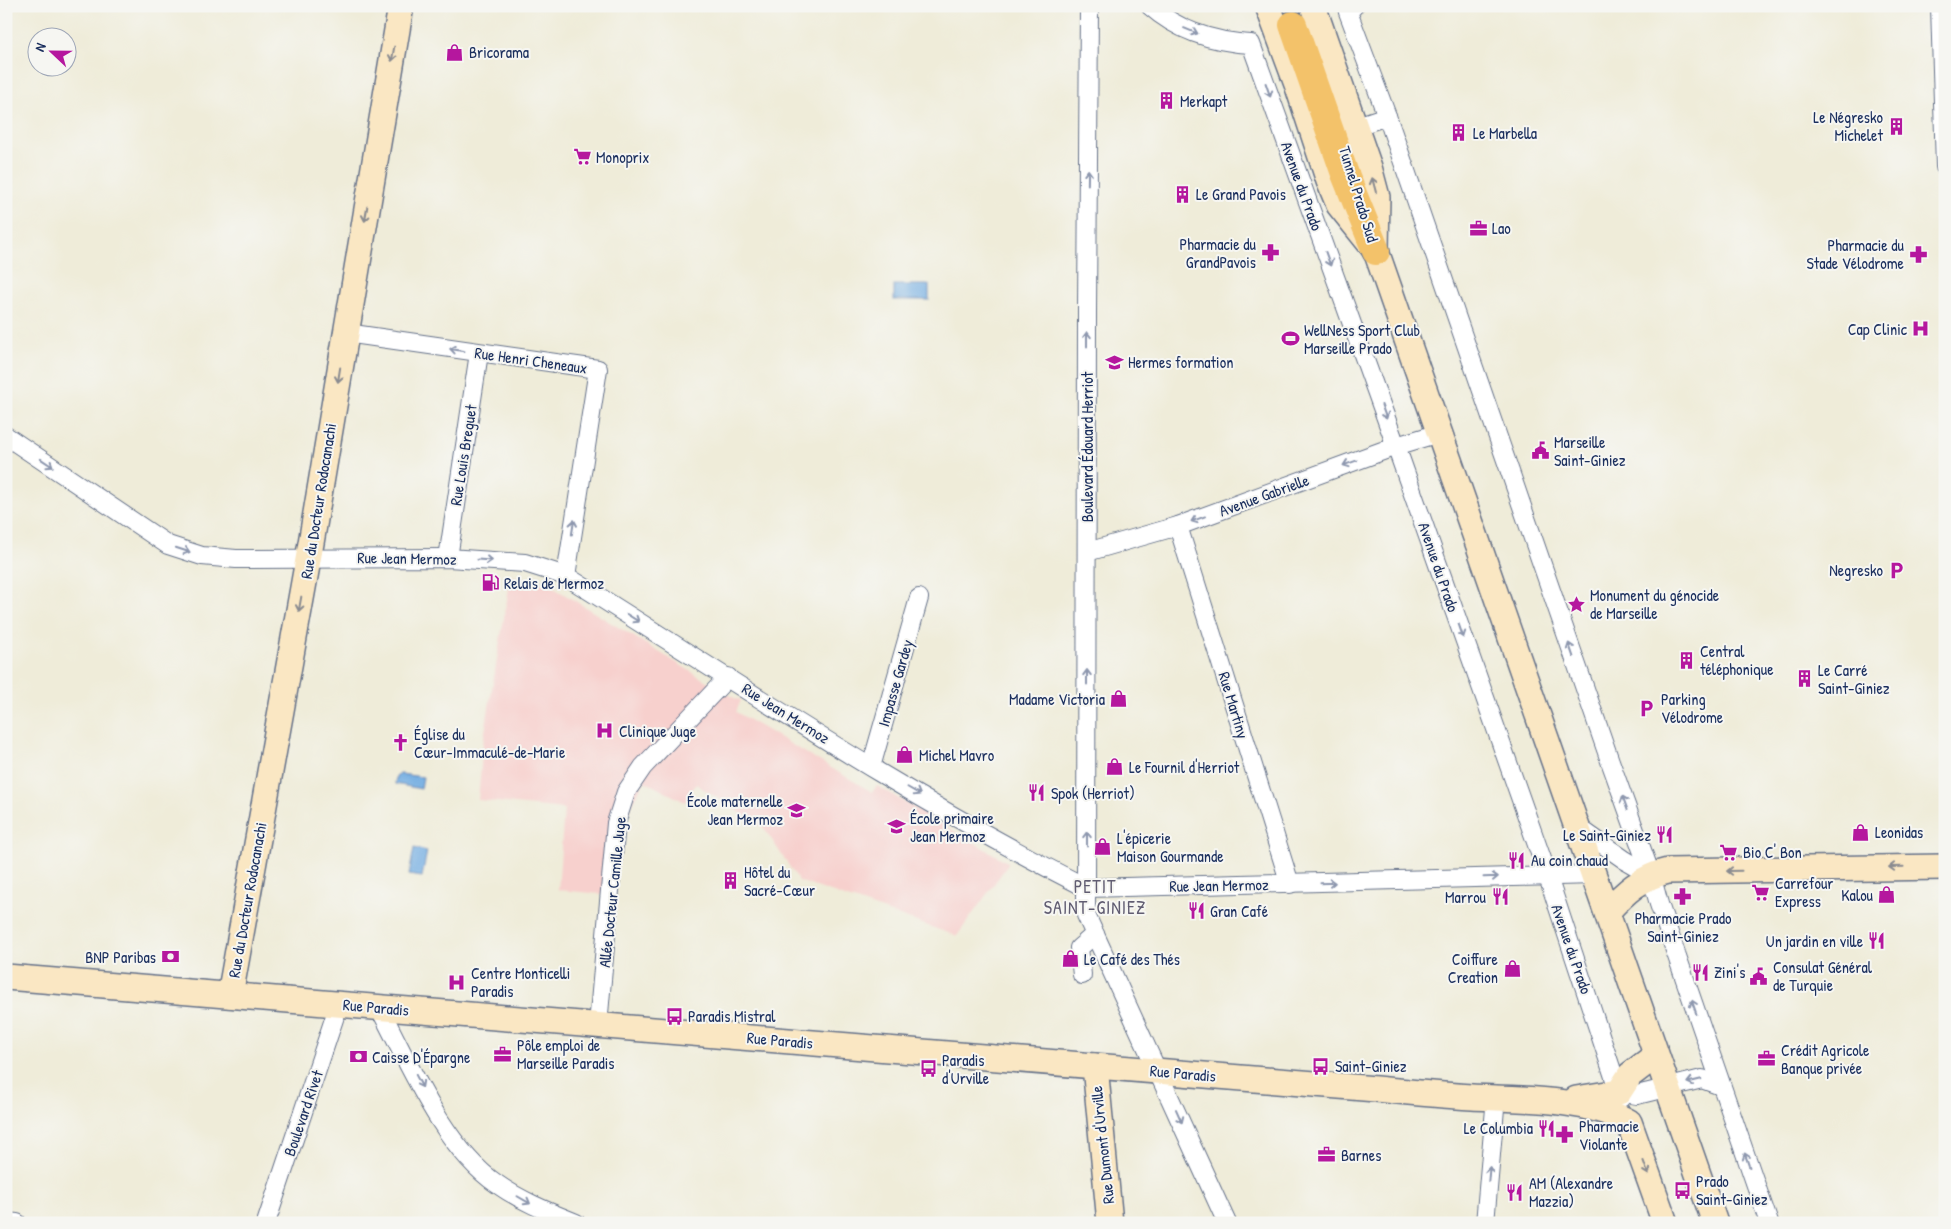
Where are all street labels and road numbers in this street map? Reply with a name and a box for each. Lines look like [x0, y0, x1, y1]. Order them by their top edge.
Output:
street label: Avenue du Prado [1276, 138, 1328, 234]
street label: Tunnel Prado Sud [1334, 143, 1384, 245]
street label: Rue Henri Cheneaux [473, 341, 589, 379]
street label: Boulevard Édouard Herriot [1076, 371, 1098, 522]
street label: Rue Louis Breguet [444, 402, 482, 507]
street label: Rue du Docteur Rodocanachi [295, 422, 341, 580]
street label: Avenue Gabrielle [1216, 468, 1313, 521]
street label: Avenue du Prado [1413, 519, 1465, 615]
street label: Rue Jean Mermoz [357, 546, 457, 570]
street label: Impasse Gardey [872, 637, 918, 729]
street label: Rue Martiny [1213, 669, 1255, 741]
street label: Rue Jean Mermoz [738, 677, 834, 749]
street label: Allée Docteur Camille Juge [593, 815, 631, 969]
street label: Rue du Docteur Rodocanachi [223, 821, 271, 979]
street label: Rue Jean Mermoz [1169, 873, 1269, 897]
street label: Avenue du Prado [1546, 901, 1598, 997]
street label: Rue Paradis [342, 993, 410, 1021]
street label: Rue Paradis [746, 1026, 814, 1054]
street label: Rue Paradis [1149, 1059, 1217, 1087]
street label: Boulevard Rivet [278, 1067, 328, 1159]
street label: Rue Dumont d'Urville [1085, 1084, 1119, 1205]

